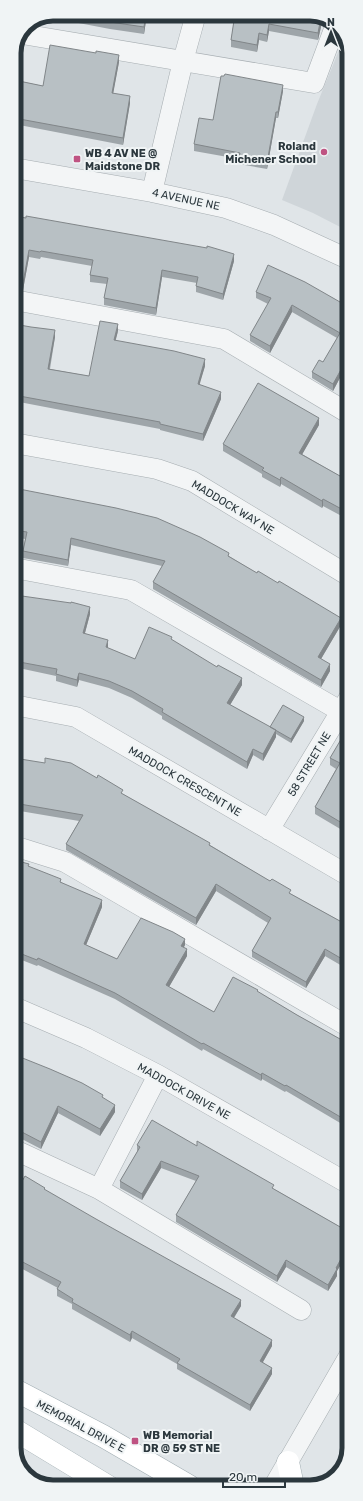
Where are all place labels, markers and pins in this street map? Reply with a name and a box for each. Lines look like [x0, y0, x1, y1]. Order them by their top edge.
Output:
place label: Roland Michener School [225, 140, 316, 166]
place label: WB 4 AV NE @ Maidstone DR [85, 147, 160, 173]
marker: Roland Michener School [319, 147, 329, 157]
marker: WB 4 AV NE @ Maidstone DR [72, 154, 82, 164]
place label: WB Memorial DR @ 59 ST NE [143, 1429, 220, 1455]
marker: WB Memorial DR @ 59 ST NE [130, 1436, 140, 1446]

